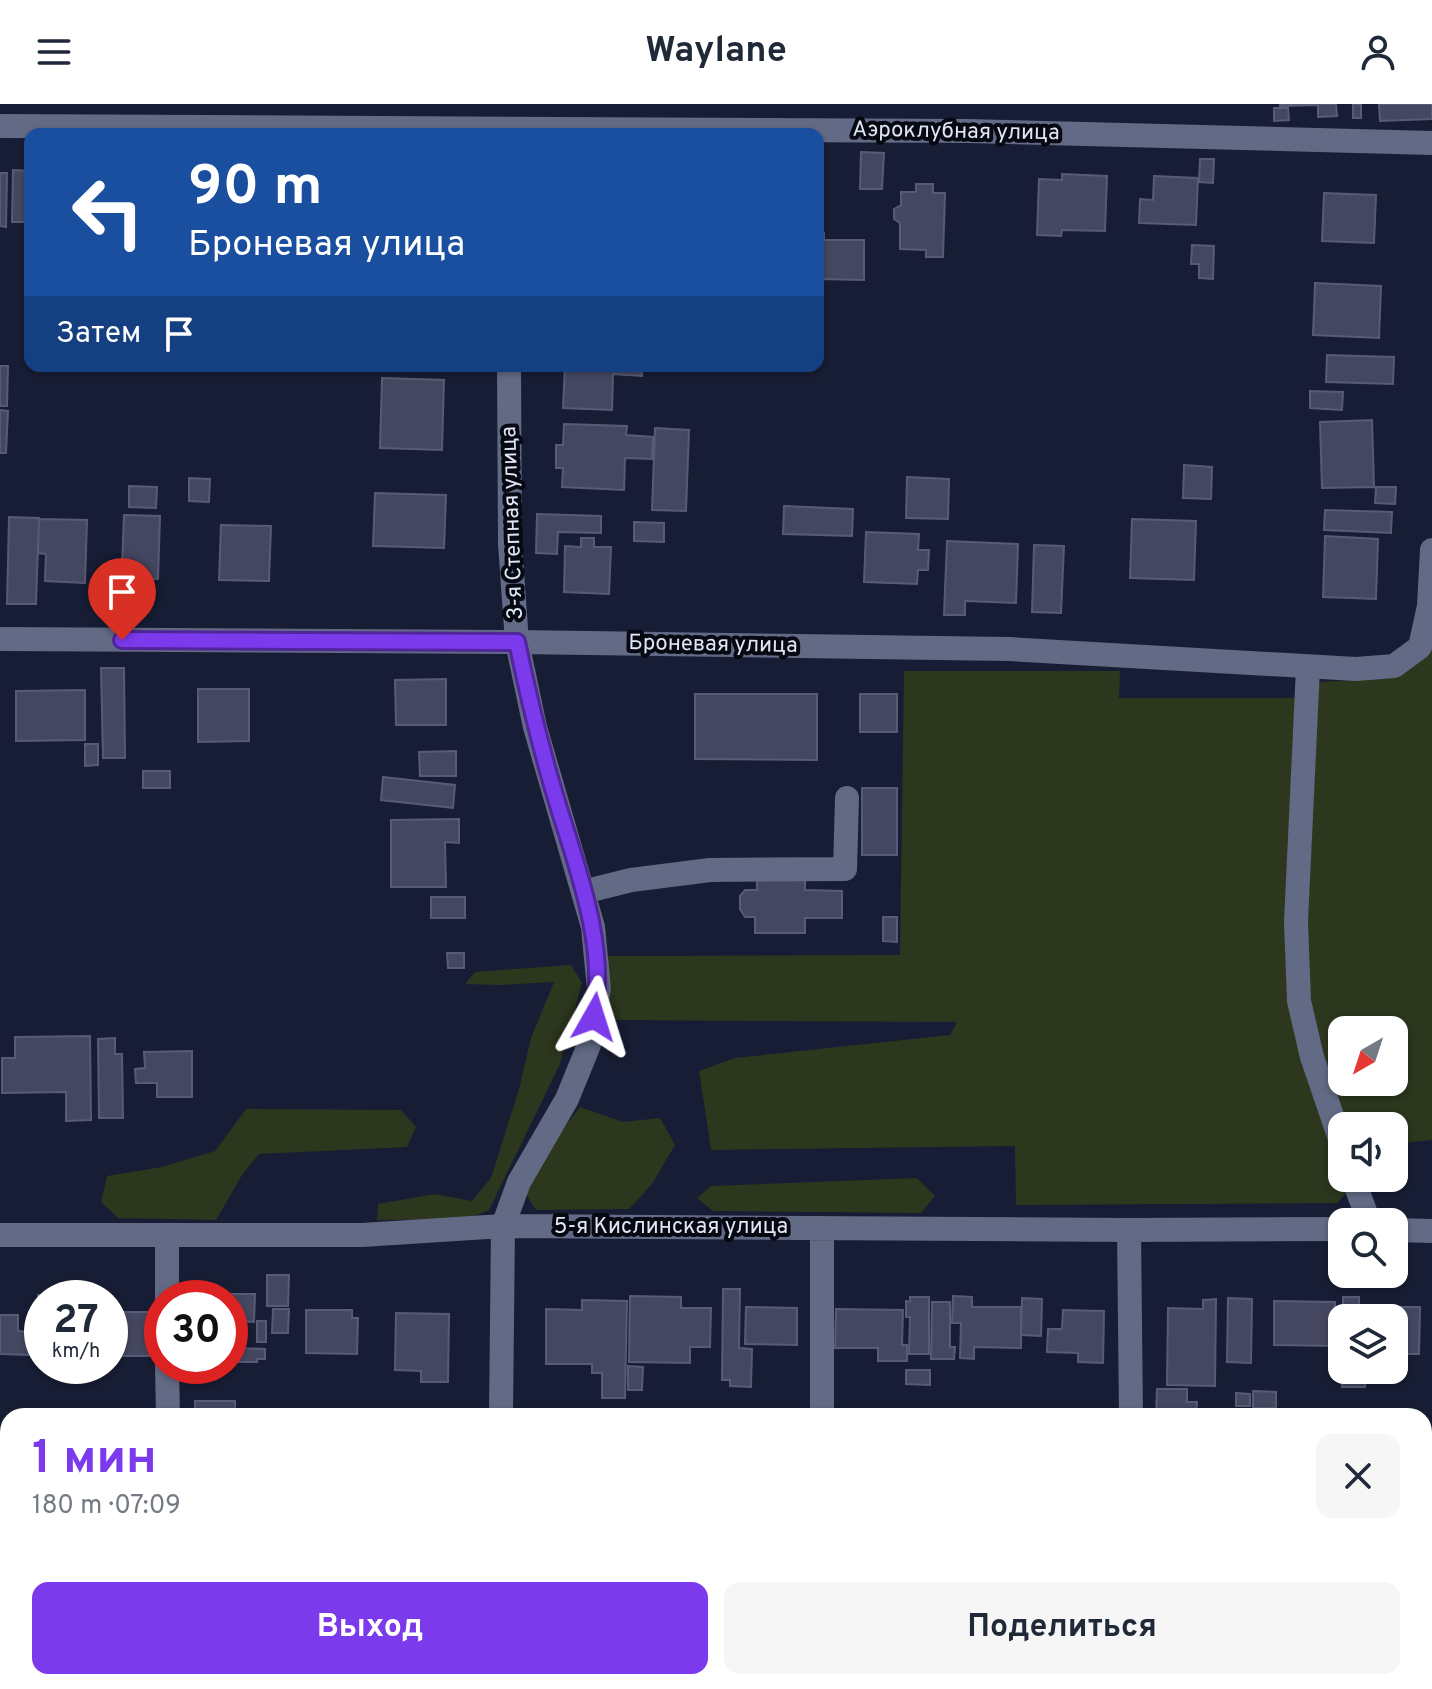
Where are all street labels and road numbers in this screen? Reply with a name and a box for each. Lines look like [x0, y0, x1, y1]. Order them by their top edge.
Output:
street label: Аэроклубная улица [852, 117, 1060, 147]
street label: 3-я Степная улица [496, 426, 530, 620]
street label: Броневая улица [628, 630, 798, 660]
street label: 5-я Кислинская улица [554, 1214, 788, 1241]

